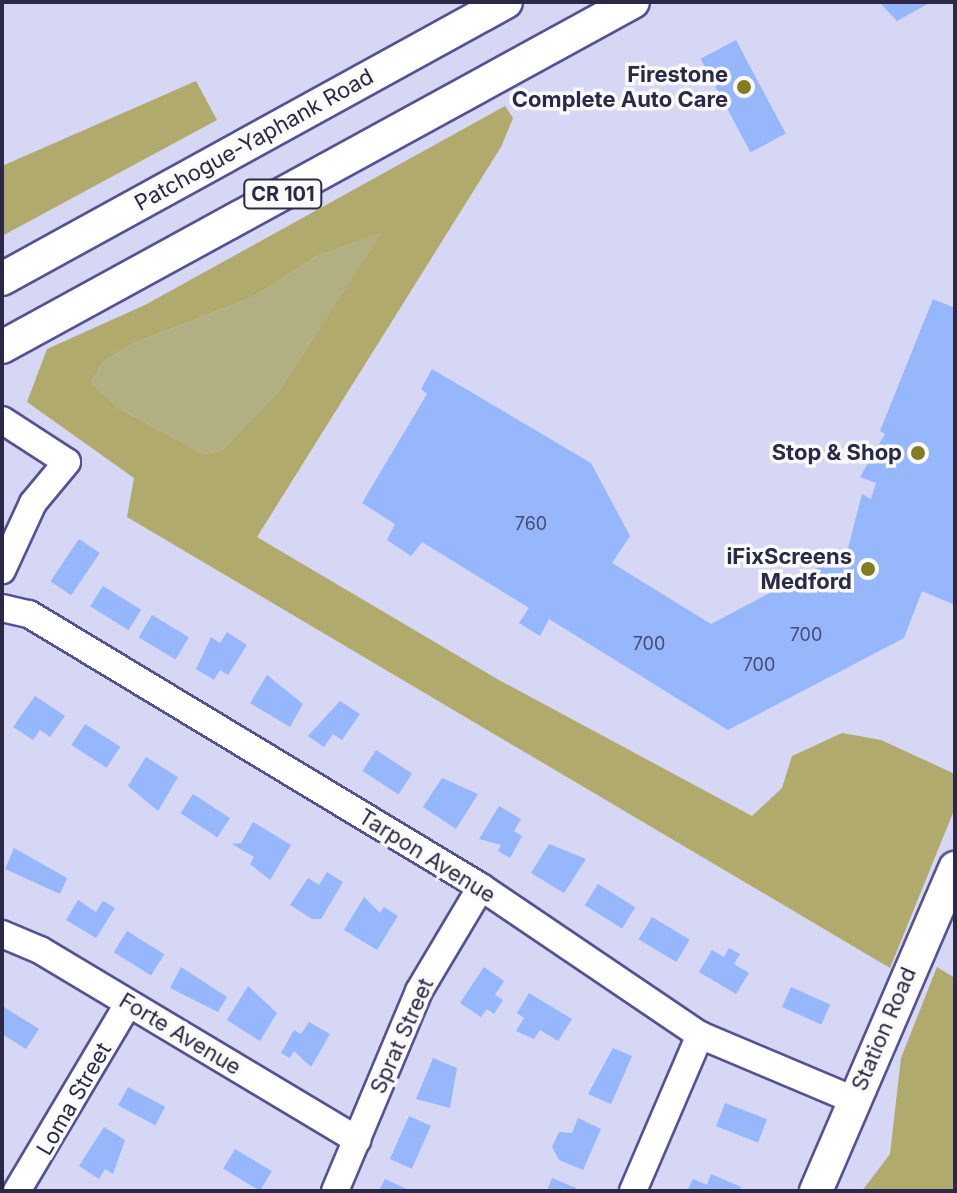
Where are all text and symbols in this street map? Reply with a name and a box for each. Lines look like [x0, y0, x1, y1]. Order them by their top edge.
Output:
place label: Firestone Complete Auto Care [512, 61, 728, 112]
street label: Patchogue-Yaphank Road [130, 63, 378, 217]
marker: Firestone Complete Auto Care [735, 78, 753, 96]
road number: CR 101 [243, 178, 323, 210]
place label: Stop & Shop [772, 440, 902, 466]
marker: Stop & Shop [909, 444, 927, 462]
house number: 760 [515, 513, 547, 535]
place label: iFixScreens Medford [726, 543, 852, 594]
marker: iFixScreens Medford [859, 560, 877, 578]
house number: 700 [790, 624, 822, 646]
house number: 700 [633, 633, 665, 655]
house number: 700 [743, 654, 775, 676]
street label: Tarpon Avenue [354, 803, 500, 909]
street label: Station Road [846, 963, 922, 1095]
street label: Sprat Street [365, 974, 439, 1098]
street label: Forte Avenue [114, 987, 246, 1081]
street label: Loma Street [31, 1038, 117, 1160]

